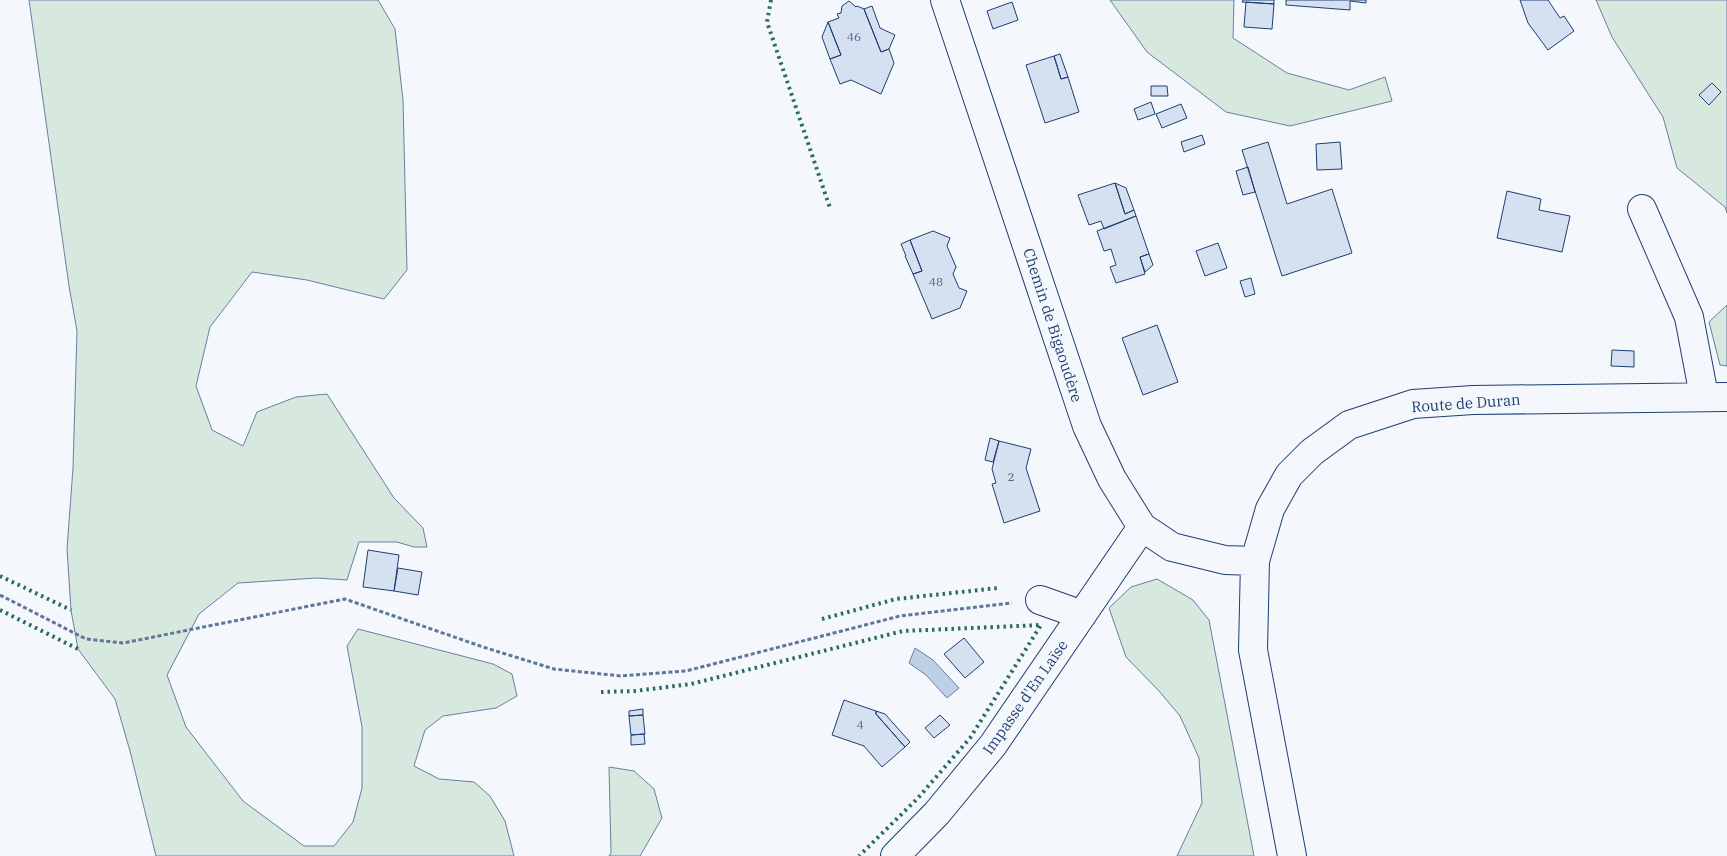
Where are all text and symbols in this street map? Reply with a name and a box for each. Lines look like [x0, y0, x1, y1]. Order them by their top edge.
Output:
house number: 46 [847, 29, 861, 44]
street label: Chemin de Bigaoudère [1019, 246, 1087, 404]
house number: 48 [929, 274, 943, 289]
street label: Route de Duran [1411, 390, 1522, 416]
house number: 2 [1007, 469, 1015, 484]
street label: Impasse d'En Laïse [978, 636, 1072, 758]
house number: 4 [856, 717, 864, 732]

